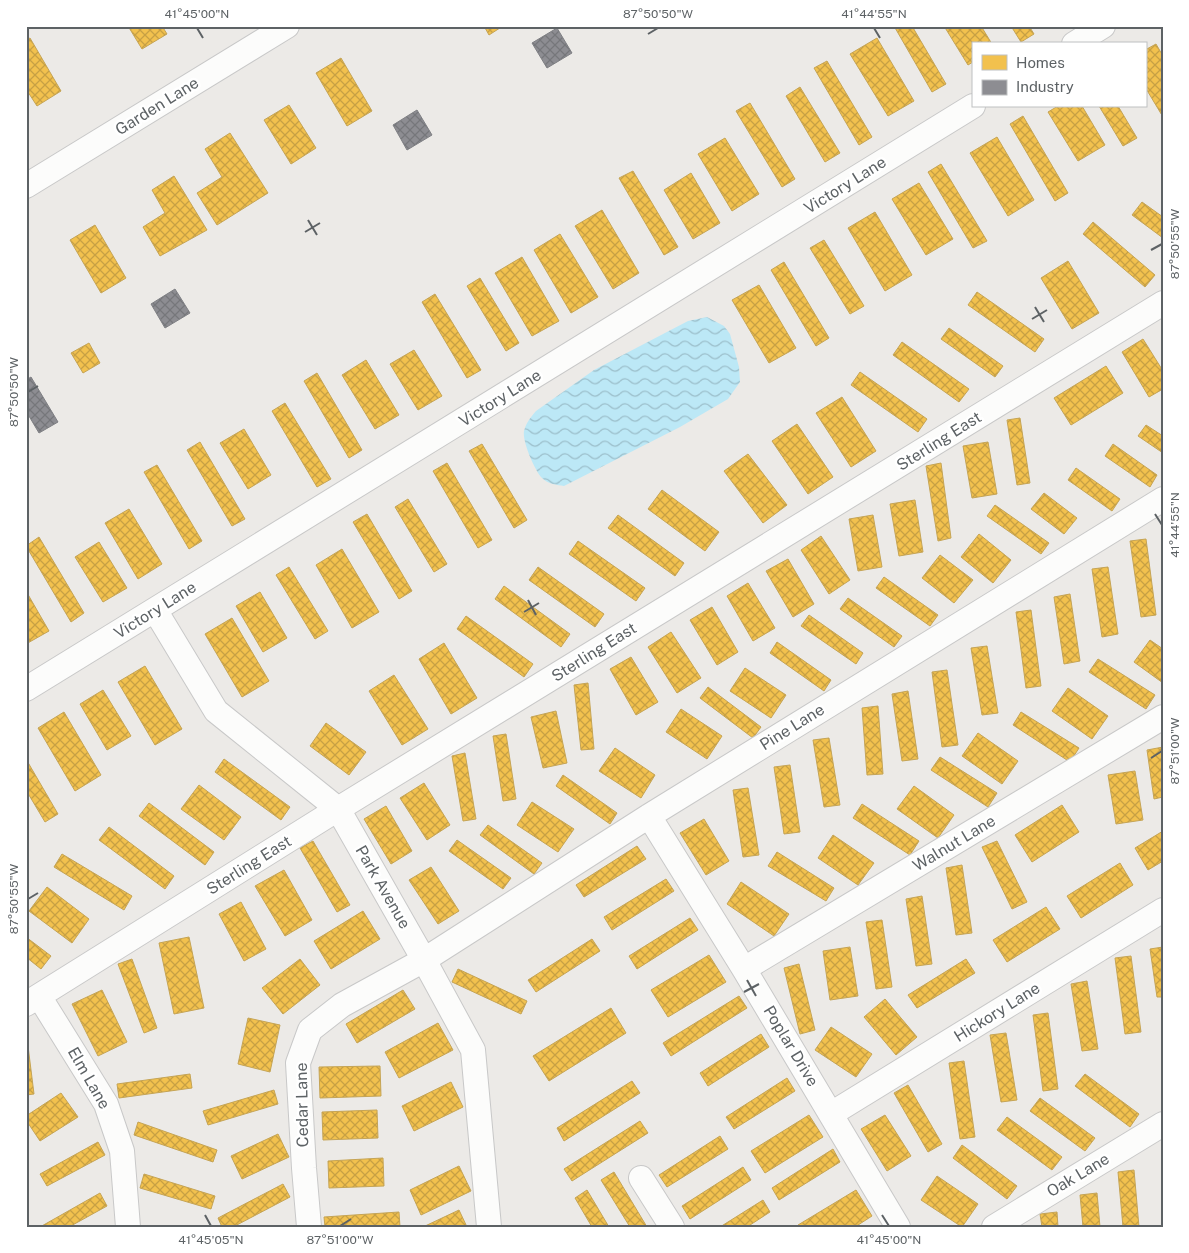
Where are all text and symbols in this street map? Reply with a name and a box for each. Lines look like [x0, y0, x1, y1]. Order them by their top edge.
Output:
text: 41°45'00"N [165, 7, 229, 21]
text: 87°50'50"W [623, 7, 694, 21]
text: 41°44'55"N [841, 7, 907, 21]
legend [972, 42, 1146, 108]
text: Homes [1016, 54, 1065, 71]
street label: Garden Lane [112, 73, 202, 139]
text: Industry [1016, 78, 1074, 95]
street label: Victory Lane [800, 152, 890, 218]
text: 87°50'55"W [1168, 208, 1182, 279]
text: 87°50'50"W [7, 356, 21, 427]
street label: Victory Lane [455, 365, 545, 431]
street label: Sterling East [893, 407, 985, 475]
text: 41°44'55"N [1168, 492, 1182, 558]
street label: Victory Lane [110, 577, 200, 643]
street label: Sterling East [548, 618, 640, 686]
street label: Pine Lane [756, 700, 828, 754]
text: 87°51'00"W [1168, 717, 1182, 785]
street label: Walnut Lane [909, 811, 999, 875]
street label: Sterling East [203, 831, 295, 899]
street label: Park Avenue [352, 842, 414, 932]
text: 87°50'55"W [7, 863, 21, 934]
street label: Hickory Lane [951, 978, 1043, 1046]
street label: Poplar Drive [760, 1002, 822, 1090]
street label: Elm Lane [64, 1044, 114, 1112]
street label: Cedar Lane [292, 1062, 312, 1148]
street label: Oak Lane [1043, 1149, 1113, 1201]
text: 41°45'05"N [178, 1233, 244, 1247]
text: 87°51'00"W [306, 1233, 374, 1247]
text: 41°45'00"N [857, 1233, 921, 1247]

